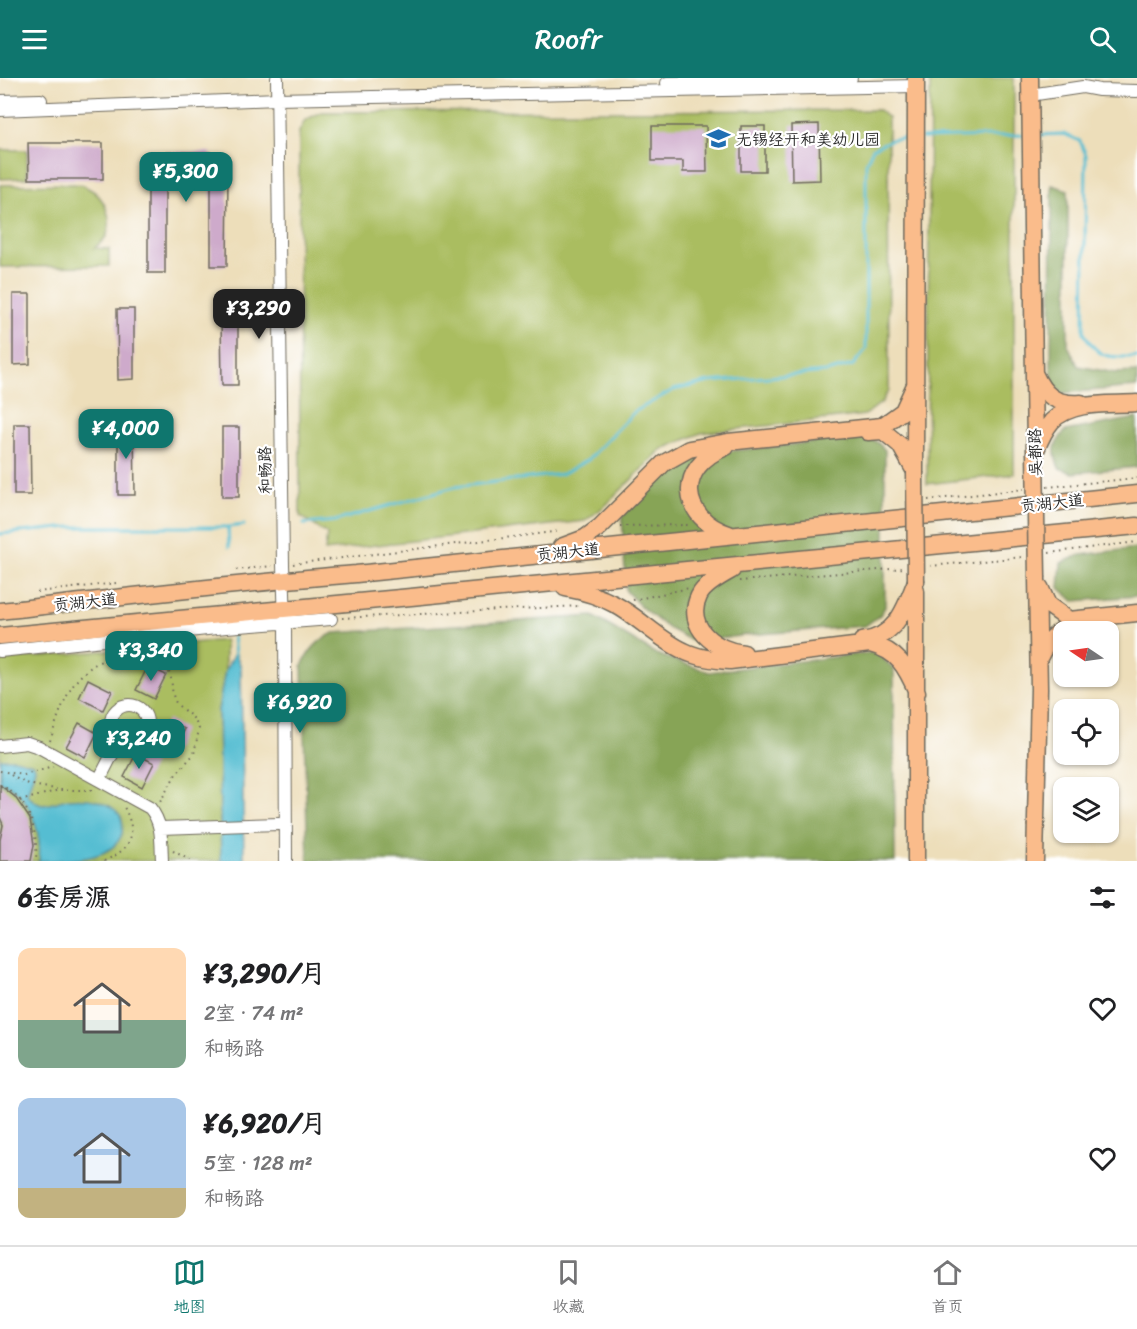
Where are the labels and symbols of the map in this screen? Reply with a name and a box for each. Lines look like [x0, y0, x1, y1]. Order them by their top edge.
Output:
place label: 无锡经开和美幼儿园 [736, 125, 880, 154]
school or university icon: 无锡经开和美幼儿园 [705, 126, 731, 152]
pin: ¥5,300 [137, 152, 235, 203]
pin: ¥3,290 [210, 289, 308, 340]
pin: ¥4,000 [77, 409, 175, 460]
street label: 吴都路 [1020, 428, 1050, 476]
street label: 和畅路 [250, 446, 280, 494]
street label: 贡湖大道 [1019, 485, 1085, 521]
street label: 贡湖大道 [535, 534, 601, 570]
street label: 贡湖大道 [52, 584, 118, 620]
north arrow [1053, 621, 1119, 687]
pin: ¥3,340 [102, 631, 200, 682]
pin: ¥6,920 [251, 683, 349, 734]
pin: ¥3,240 [90, 719, 188, 770]

